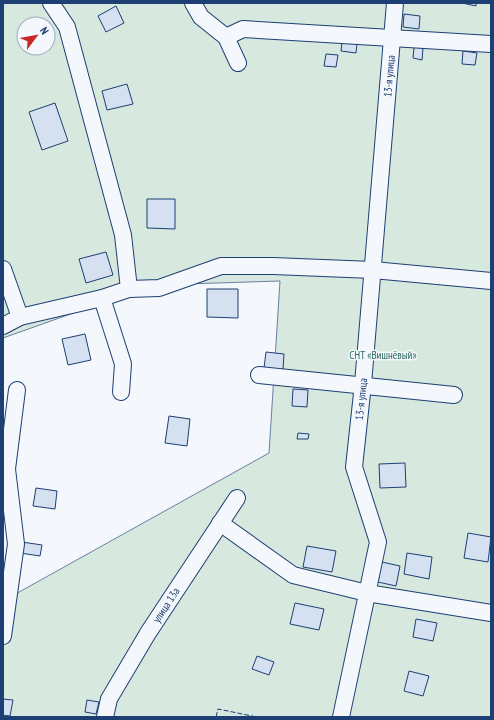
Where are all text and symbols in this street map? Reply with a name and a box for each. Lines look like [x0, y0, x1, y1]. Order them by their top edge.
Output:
north arrow [16, 16, 56, 56]
text: N [37, 24, 52, 37]
street label: 13-я улица [380, 54, 398, 98]
park label: СНТ «Вишнёвый» [349, 348, 417, 362]
street label: 13-я улица [352, 377, 370, 421]
street label: улица 13а [149, 585, 183, 625]

